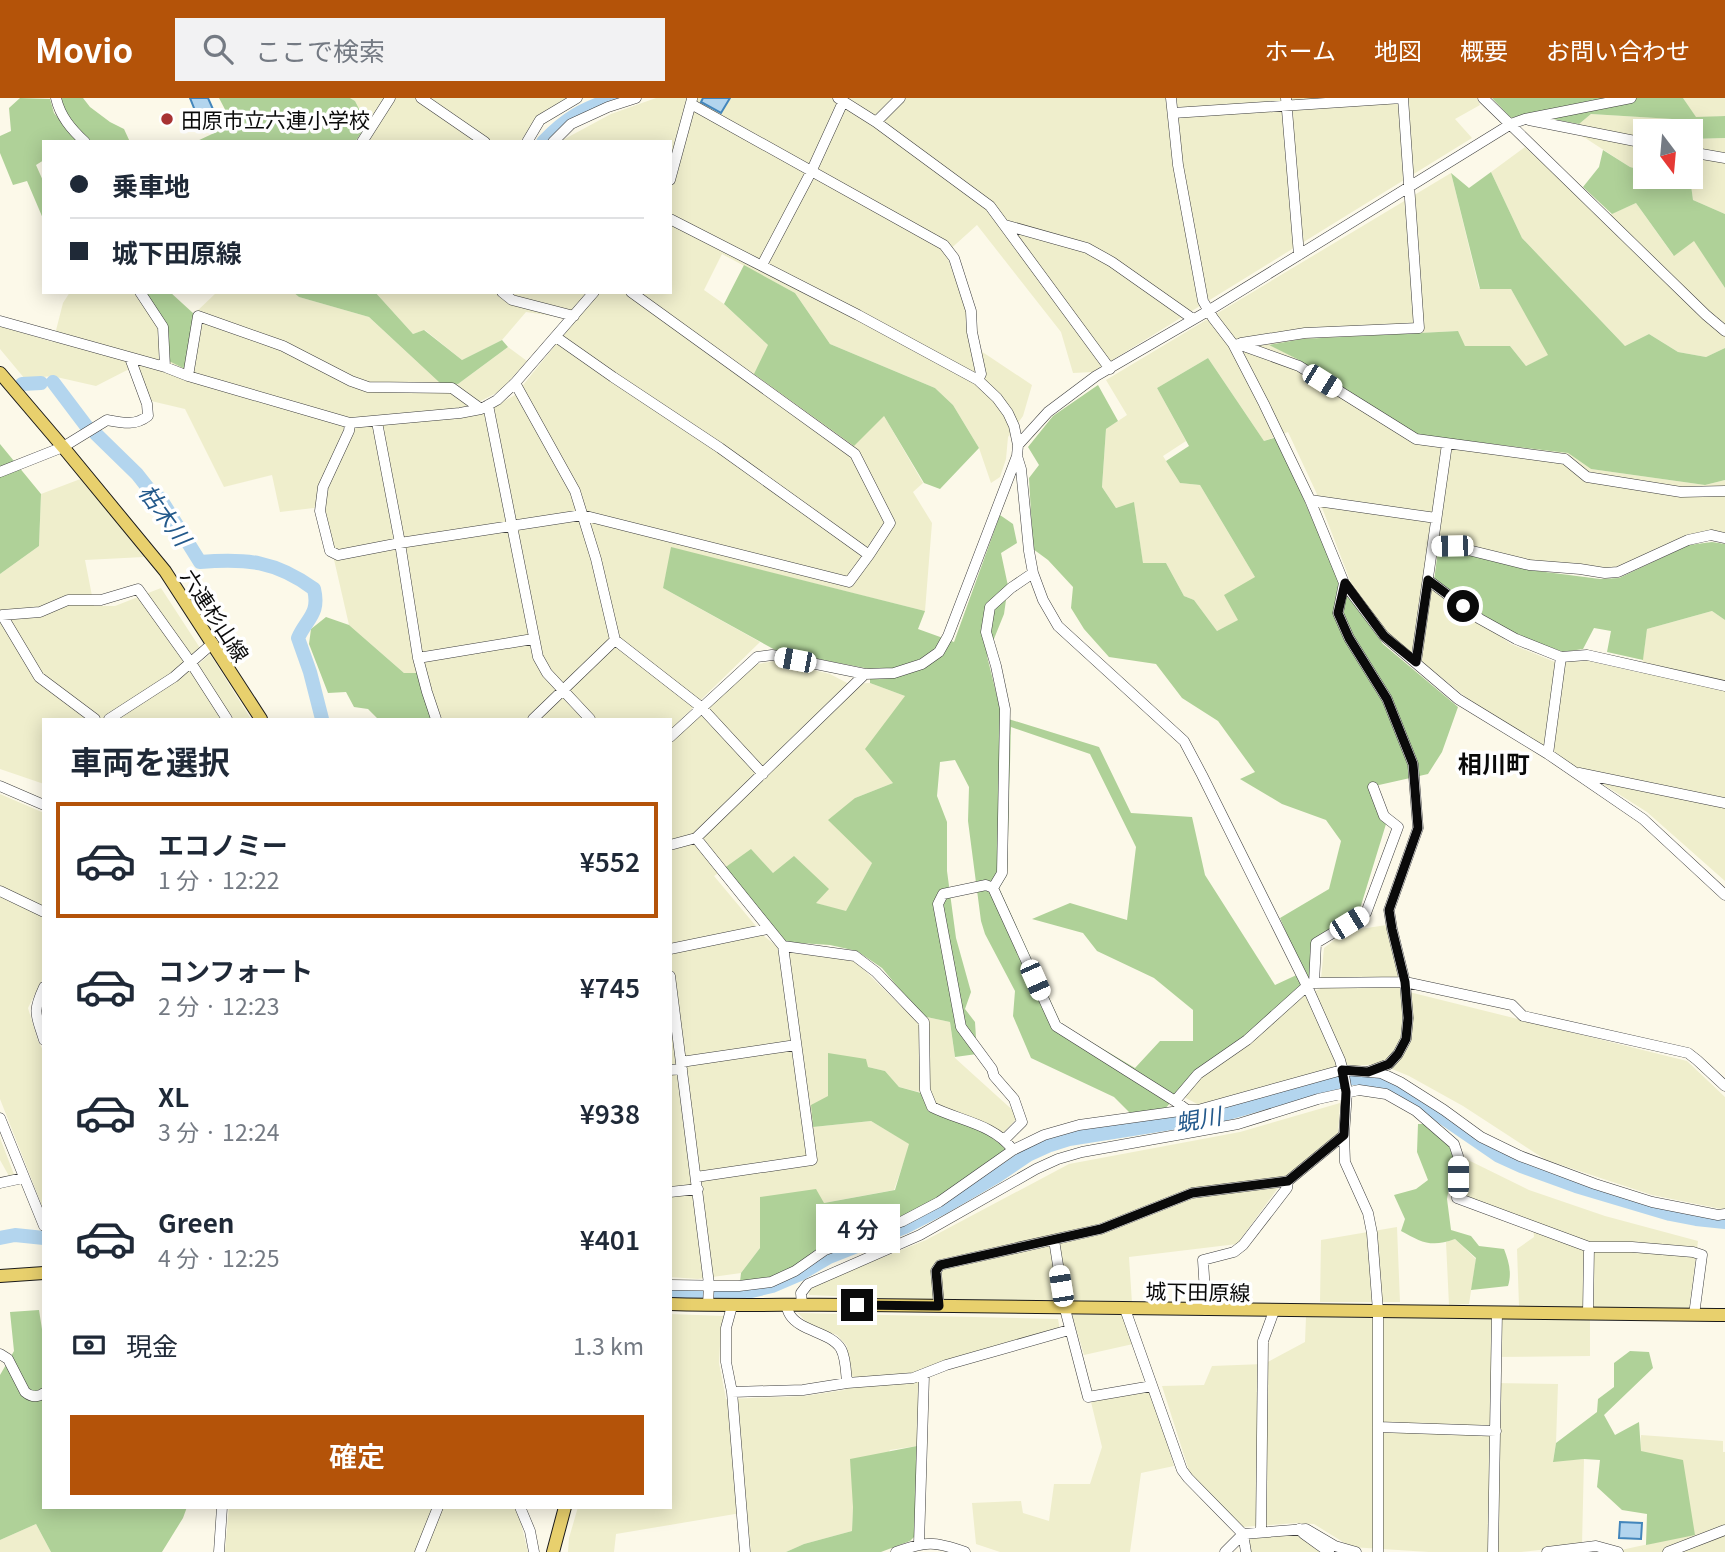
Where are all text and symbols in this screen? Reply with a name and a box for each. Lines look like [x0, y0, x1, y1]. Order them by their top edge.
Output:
search box [175, 18, 665, 81]
text: Movio [35, 25, 133, 73]
icon: search [199, 30, 237, 68]
text: ここで検索 [255, 31, 385, 68]
text: ホーム [1265, 32, 1336, 67]
text: 地図 [1374, 32, 1422, 67]
text: 概要 [1460, 32, 1508, 67]
text: お問い合わせ [1546, 32, 1690, 67]
place label: 田原市立六連小学校 [181, 104, 370, 134]
marker: 田原市立六連小学校 [159, 111, 175, 127]
north arrow [1633, 119, 1703, 189]
map controls [1633, 119, 1703, 189]
text: 乗車地 [112, 166, 190, 203]
text: 城下田原線 [112, 233, 242, 270]
car [1299, 361, 1346, 401]
water label: 枯木川 [132, 476, 202, 554]
car [1431, 535, 1474, 557]
street label: 六連杉山線 [175, 563, 257, 667]
route start [1447, 590, 1479, 622]
car [773, 646, 818, 674]
text: 車両を選択 [70, 737, 230, 783]
district label: 相川町 [1458, 745, 1530, 780]
text: エコノミー [158, 825, 288, 862]
icon: car [74, 829, 137, 892]
text: ¥552 [580, 842, 640, 879]
text: 1 分 · 12:22 [158, 862, 280, 896]
car [1326, 903, 1373, 943]
text: コンフォート [158, 951, 313, 988]
icon: car [74, 955, 137, 1018]
car [1017, 957, 1054, 1003]
text: ¥745 [580, 968, 640, 1005]
text: 2 分 · 12:23 [158, 988, 280, 1022]
text: XL [158, 1077, 189, 1114]
icon: car [74, 1081, 137, 1144]
text: ¥938 [580, 1094, 640, 1131]
water label: 蜆川 [1172, 1097, 1227, 1139]
text: 3 分 · 12:24 [158, 1114, 280, 1148]
car [1448, 1156, 1469, 1198]
text: Green [158, 1203, 234, 1240]
callout: 4 分 [815, 1204, 899, 1252]
icon: car [74, 1207, 137, 1270]
text: 4 分 [837, 1211, 879, 1245]
text: ¥401 [580, 1220, 640, 1257]
text: 4 分 · 12:25 [158, 1240, 280, 1274]
car [1048, 1264, 1075, 1308]
street label: 城下田原線 [1145, 1275, 1251, 1307]
route end [841, 1289, 873, 1321]
icon: cash [70, 1326, 108, 1364]
text: 現金 [126, 1326, 178, 1363]
text: 1.3 km [573, 1328, 644, 1362]
button: 確定 [70, 1415, 644, 1495]

